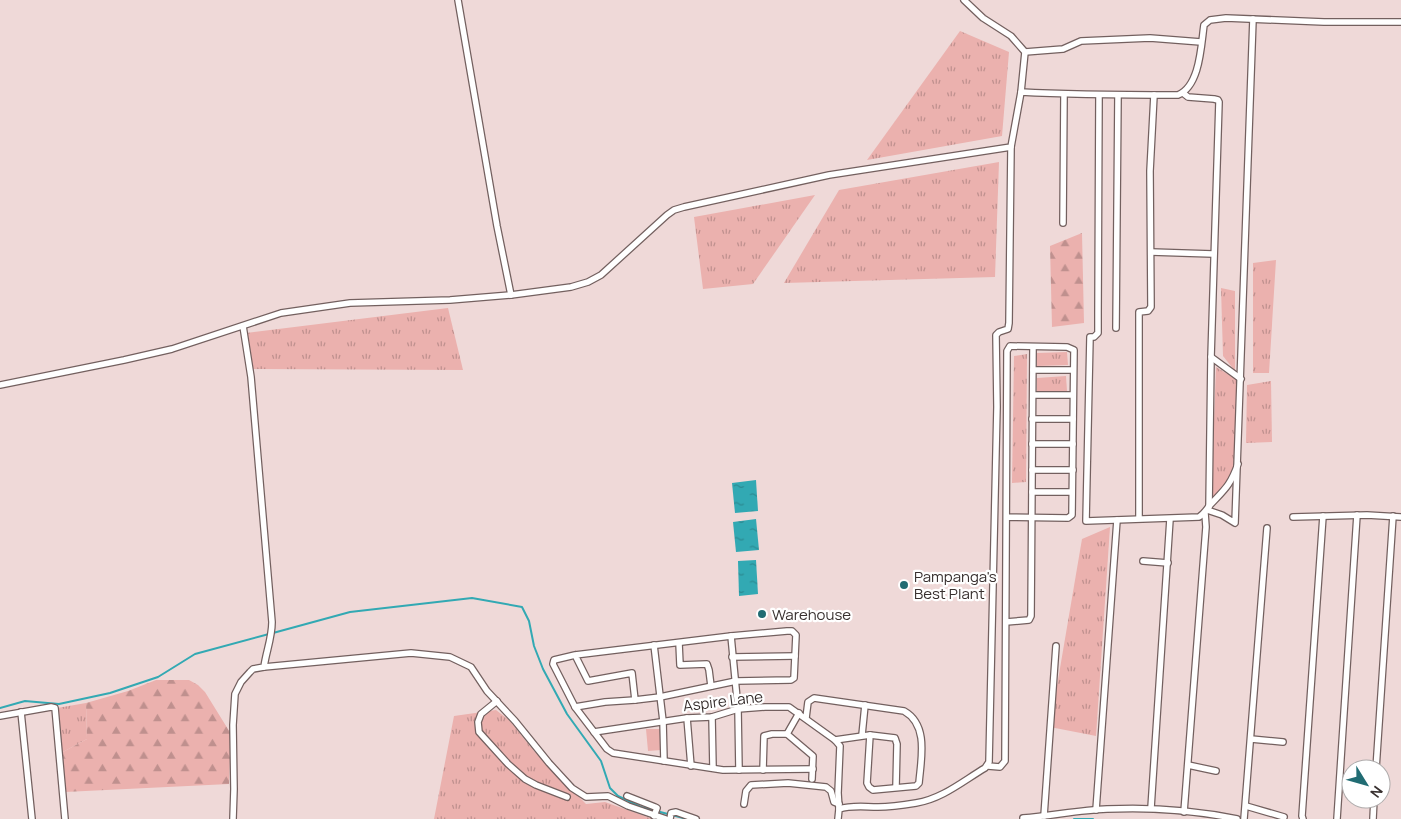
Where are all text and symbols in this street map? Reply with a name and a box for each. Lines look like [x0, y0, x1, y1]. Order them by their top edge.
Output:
place label: Pampanga's Best Plant [914, 566, 997, 604]
marker: Pampanga's Best Plant [898, 579, 910, 591]
place label: Warehouse [772, 604, 851, 625]
marker: Warehouse [756, 608, 768, 620]
street label: Aspire Lane [682, 686, 764, 716]
north arrow [1341, 759, 1391, 809]
text: N [1366, 782, 1387, 802]

